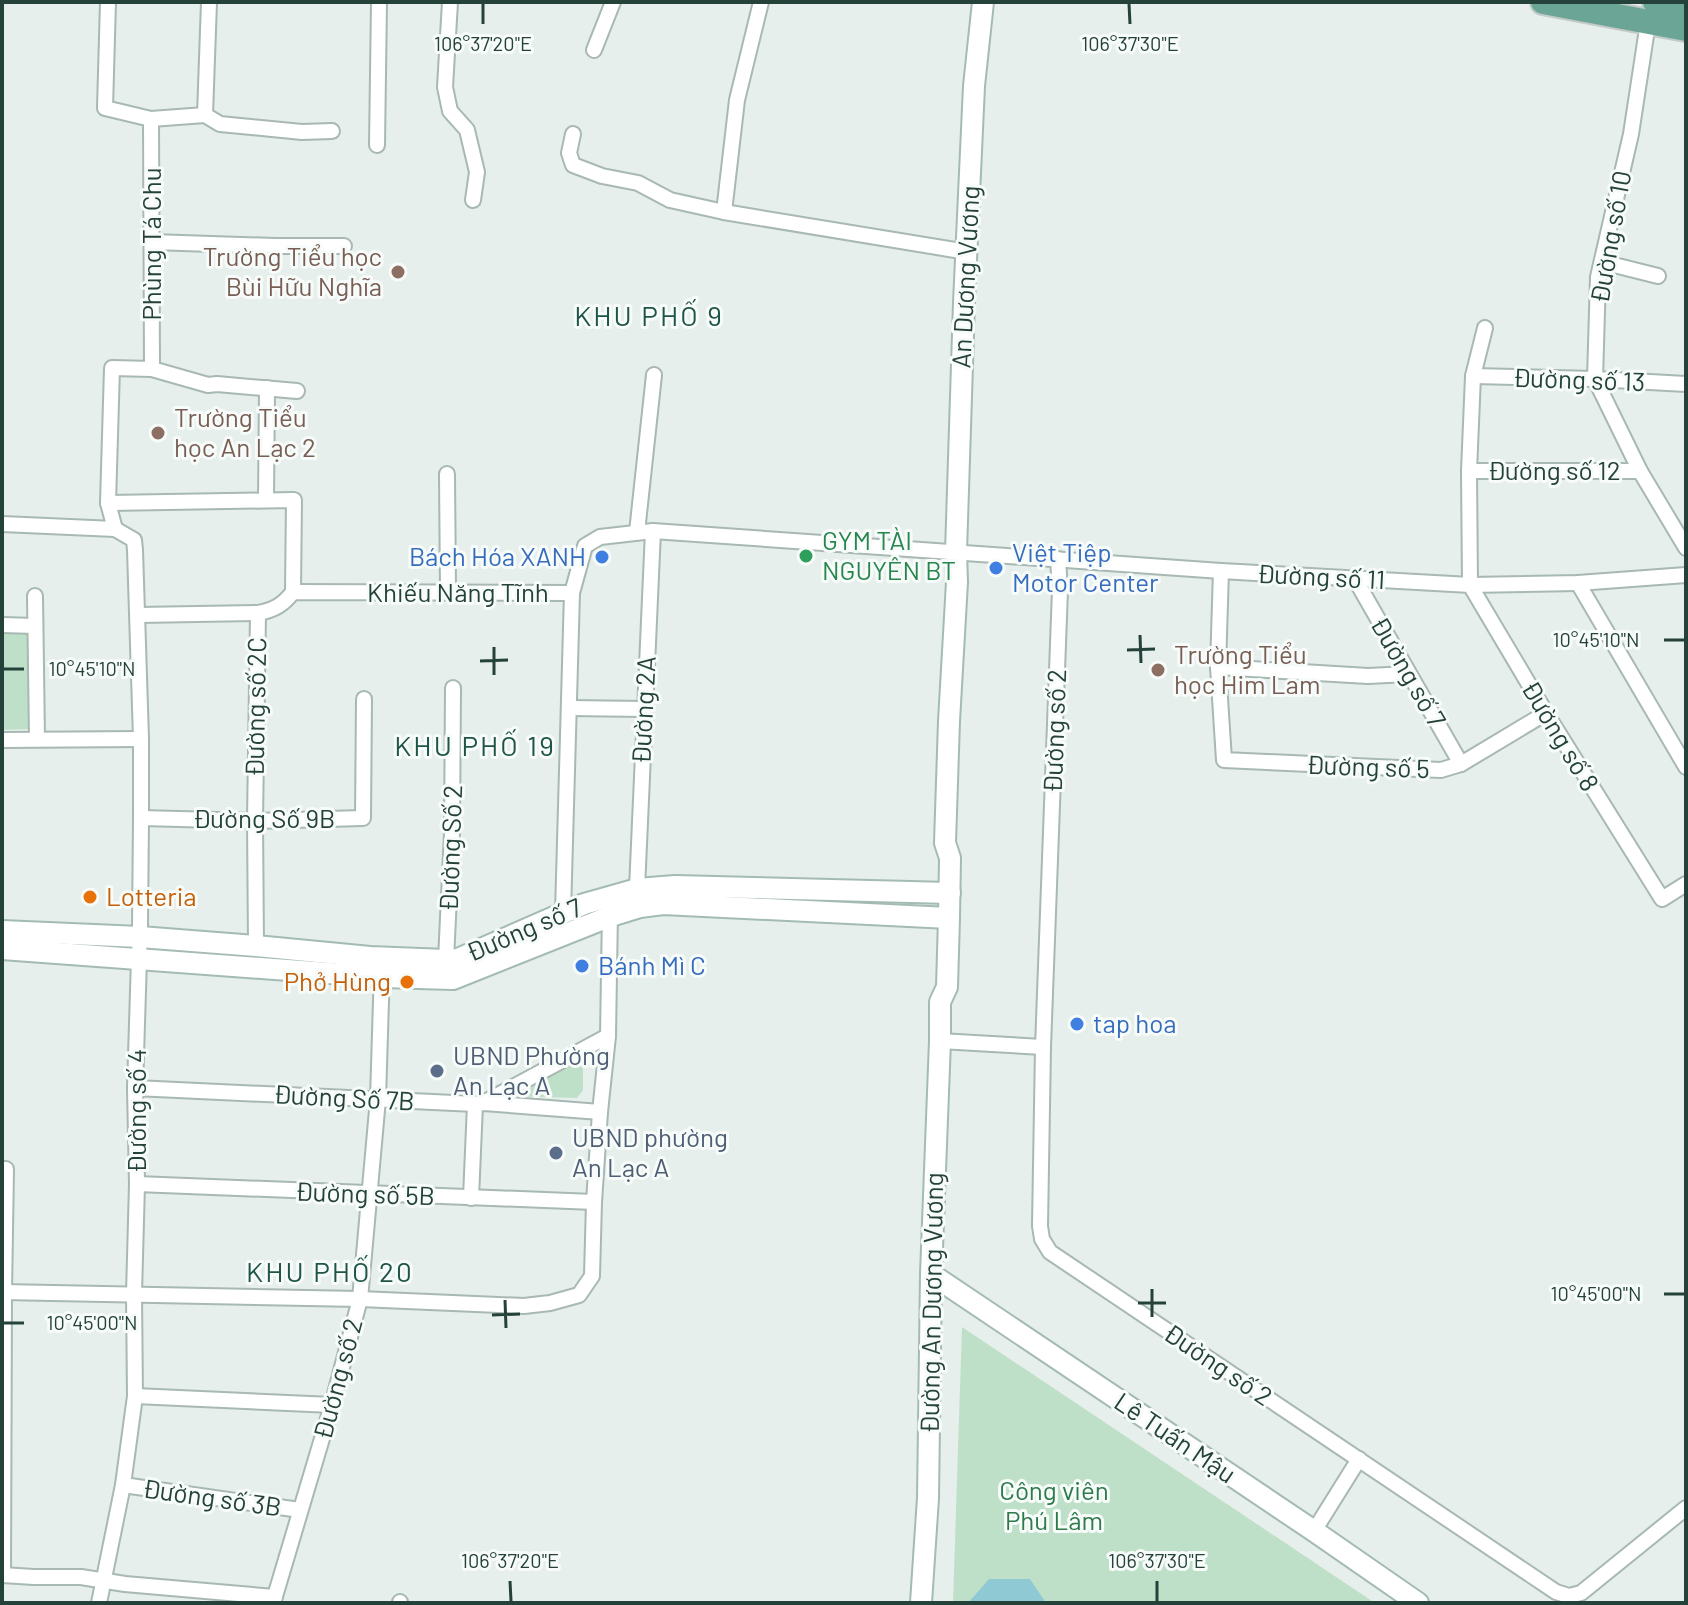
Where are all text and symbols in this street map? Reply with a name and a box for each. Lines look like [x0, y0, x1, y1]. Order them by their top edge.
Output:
text: 106°37'20"E [434, 31, 532, 55]
text: 106°37'30"E [1081, 31, 1179, 55]
street label: Phùng Tá Chu [135, 167, 166, 321]
street label: Đường số 10 [1583, 168, 1636, 305]
street label: An Dương Vương [944, 185, 985, 369]
place label: Trường Tiểu học Bùi Hữu Nghĩa [203, 240, 382, 301]
marker: Trường Tiểu học Bùi Hữu Nghĩa [389, 263, 407, 281]
district label: KHU PHỐ 9 [574, 298, 724, 332]
street label: Đường số 13 [1512, 361, 1646, 396]
place label: Trường Tiểu học An Lạc 2 [174, 401, 316, 462]
marker: Trường Tiểu học An Lạc 2 [149, 424, 167, 442]
street label: Đường số 12 [1487, 454, 1621, 485]
place label: GYM TÀI NGUYÊN BT [822, 524, 956, 585]
place label: Việt Tiệp Motor Center [1012, 536, 1159, 597]
place label: Bách Hóa XANH [409, 540, 586, 571]
marker: GYM TÀI NGUYÊN BT [797, 547, 815, 565]
marker: Bách Hóa XANH [593, 548, 611, 566]
street label: Đường số 11 [1256, 557, 1386, 594]
marker: Việt Tiệp Motor Center [987, 559, 1005, 577]
street label: Khiếu Năng Tĩnh [367, 576, 549, 607]
street label: Đường số 7 [1365, 610, 1453, 732]
text: 10°45'10"N [1553, 627, 1639, 651]
street label: Đường số 2C [238, 637, 271, 777]
place label: Trường Tiểu học Him Lam [1174, 638, 1320, 699]
street label: Đường 2A [624, 655, 661, 765]
text: 10°45'10"N [49, 656, 135, 680]
marker: Trường Tiểu học Him Lam [1149, 661, 1167, 679]
street label: Đường số 2 [1036, 668, 1071, 793]
street label: Đường số 8 [1516, 674, 1606, 796]
district label: KHU PHỐ 19 [394, 728, 556, 762]
street label: Đường số 5 [1306, 748, 1430, 783]
street label: Đường Số 2 [432, 784, 467, 912]
street label: Đường Số 9B [193, 802, 335, 833]
place label: Lotteria [106, 880, 197, 911]
marker: Lotteria [81, 888, 99, 906]
street label: Đường số 7 [461, 890, 586, 967]
place label: Bánh Mì C [598, 949, 706, 980]
marker: Bánh Mì C [573, 957, 591, 975]
place label: Phở Hùng [284, 965, 391, 996]
marker: Phở Hùng [398, 973, 416, 991]
place label: tap hoa [1093, 1007, 1177, 1038]
marker: tap hoa [1068, 1015, 1086, 1033]
place label: UBND Phường An Lạc A [453, 1039, 610, 1100]
street label: Đường số 4 [120, 1049, 151, 1173]
marker: UBND Phường An Lạc A [428, 1062, 446, 1080]
street label: Đường Số 7B [273, 1077, 415, 1116]
place label: UBND phường An Lạc A [572, 1121, 728, 1182]
marker: UBND phường An Lạc A [547, 1144, 565, 1162]
street label: Đường An Dương Vương [913, 1172, 948, 1434]
street label: Đường số 5B [295, 1175, 435, 1210]
district label: KHU PHỐ 20 [246, 1254, 414, 1288]
text: 10°45'00"N [1550, 1281, 1642, 1305]
text: 10°45'00"N [46, 1310, 138, 1334]
street label: Đường số 2 [306, 1315, 368, 1443]
street label: Đường số 2 [1159, 1316, 1279, 1411]
street label: Lê Tuấn Mậu [1109, 1385, 1242, 1489]
street label: Đường số 3B [141, 1471, 284, 1522]
park label: Công viên Phú Lâm [999, 1474, 1109, 1535]
text: 106°37'20"E [461, 1548, 559, 1572]
text: 106°37'30"E [1108, 1548, 1206, 1572]

